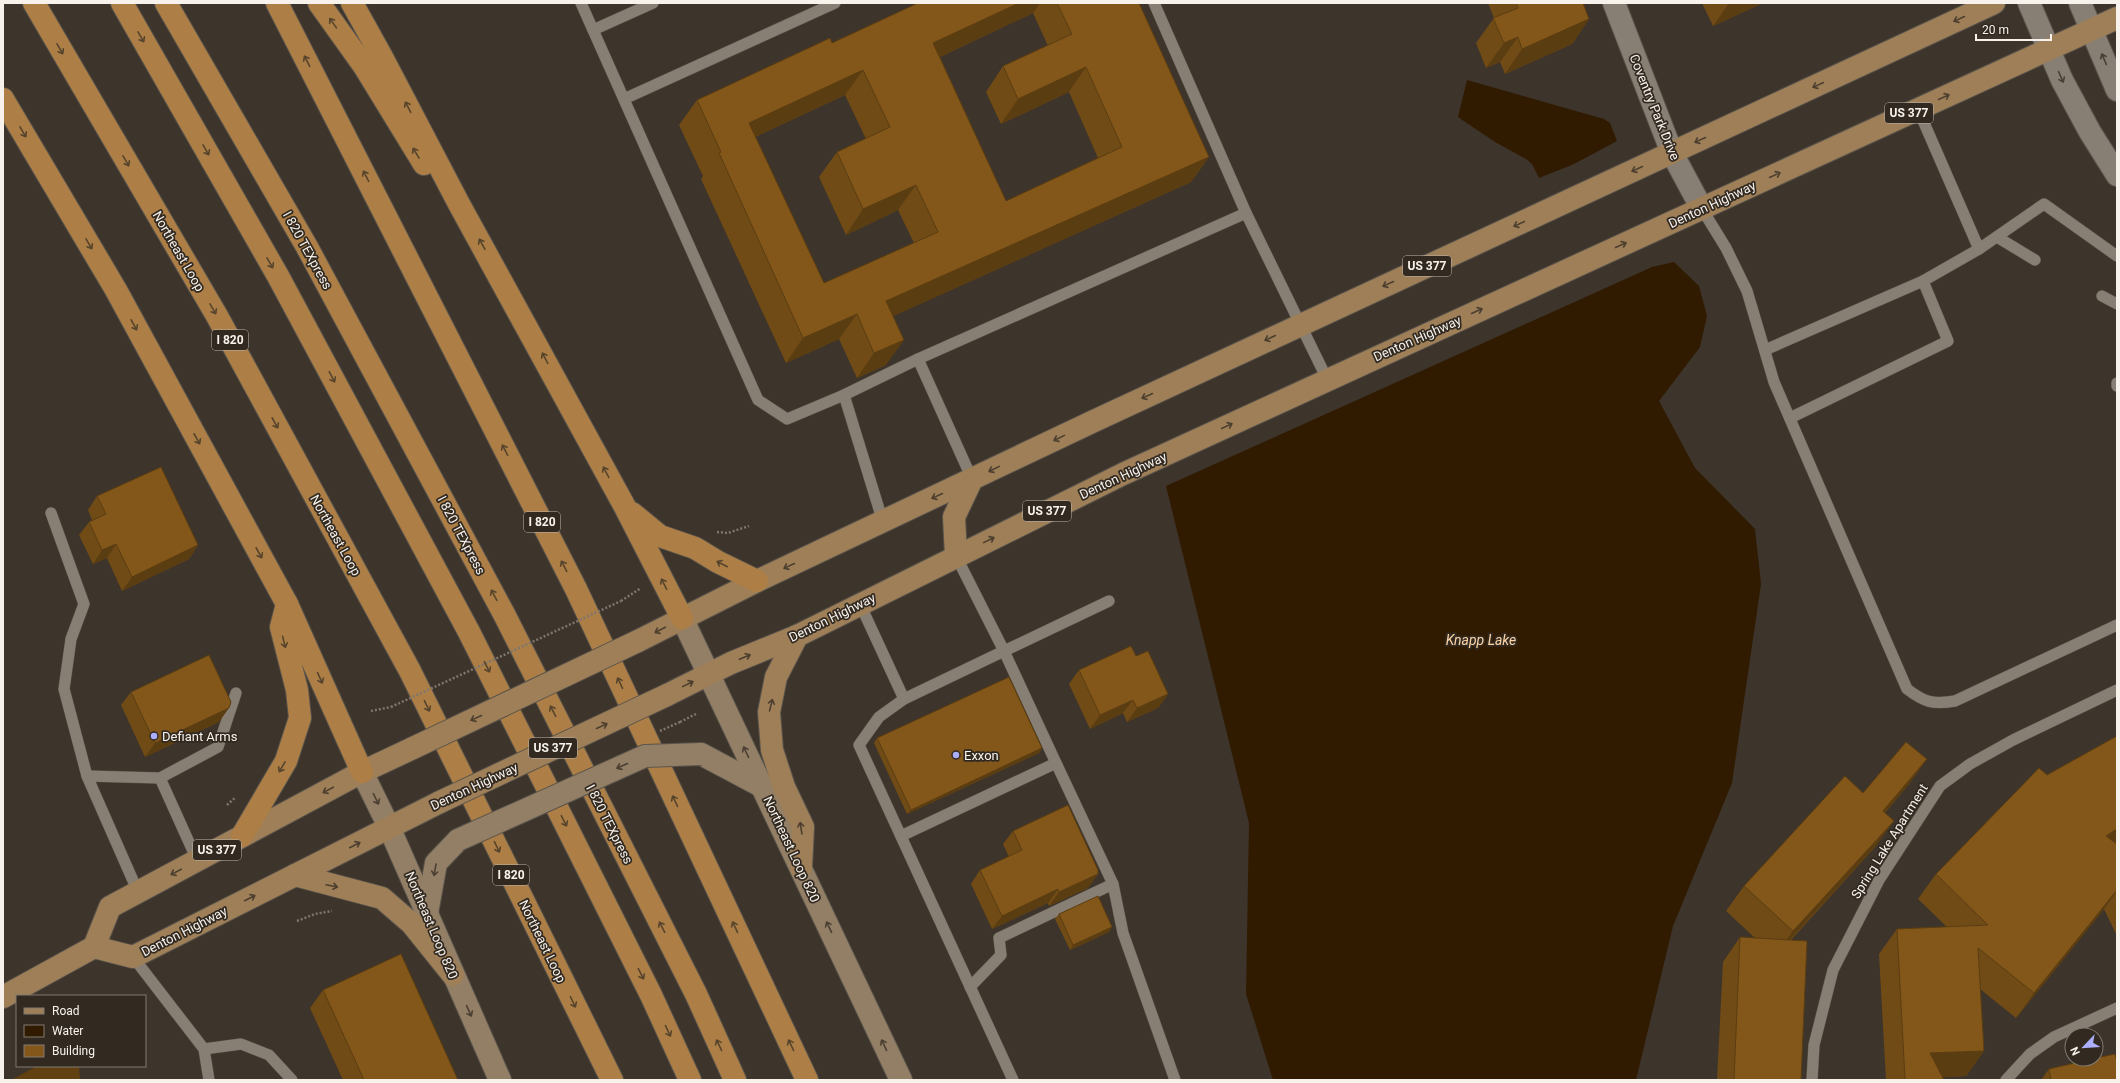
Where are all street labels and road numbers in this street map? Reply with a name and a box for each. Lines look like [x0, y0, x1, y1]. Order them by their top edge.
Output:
street label: Coventry Park Drive [1626, 52, 1683, 162]
road number: US 377 [1885, 103, 1933, 123]
street label: Denton Highway [1666, 178, 1758, 231]
street label: Northeast Loop [150, 208, 208, 294]
street label: I 820 TEXpress [280, 209, 335, 292]
road number: US 377 [1403, 256, 1451, 276]
street label: Denton Highway [1371, 312, 1463, 364]
road number: I 820 [212, 330, 248, 350]
street label: Denton Highway [1077, 449, 1169, 502]
street label: Northeast Loop [307, 492, 364, 578]
street label: I 820 TEXpress [435, 493, 489, 577]
road number: US 377 [1023, 501, 1071, 521]
road number: I 820 [524, 512, 560, 532]
street label: Denton Highway [787, 590, 878, 645]
road number: US 377 [529, 738, 577, 758]
street label: Denton Highway [428, 760, 520, 813]
street label: Spring Lake Apartment [1848, 781, 1931, 901]
street label: I 820 TEXpress [583, 782, 636, 867]
street label: Northeast Loop 820 [760, 794, 823, 905]
road number: US 377 [193, 840, 241, 860]
road number: I 820 [493, 865, 529, 885]
street label: Northeast Loop 820 [402, 869, 461, 981]
street label: Northeast Loop [516, 897, 569, 985]
street label: Denton Highway [139, 903, 230, 960]

